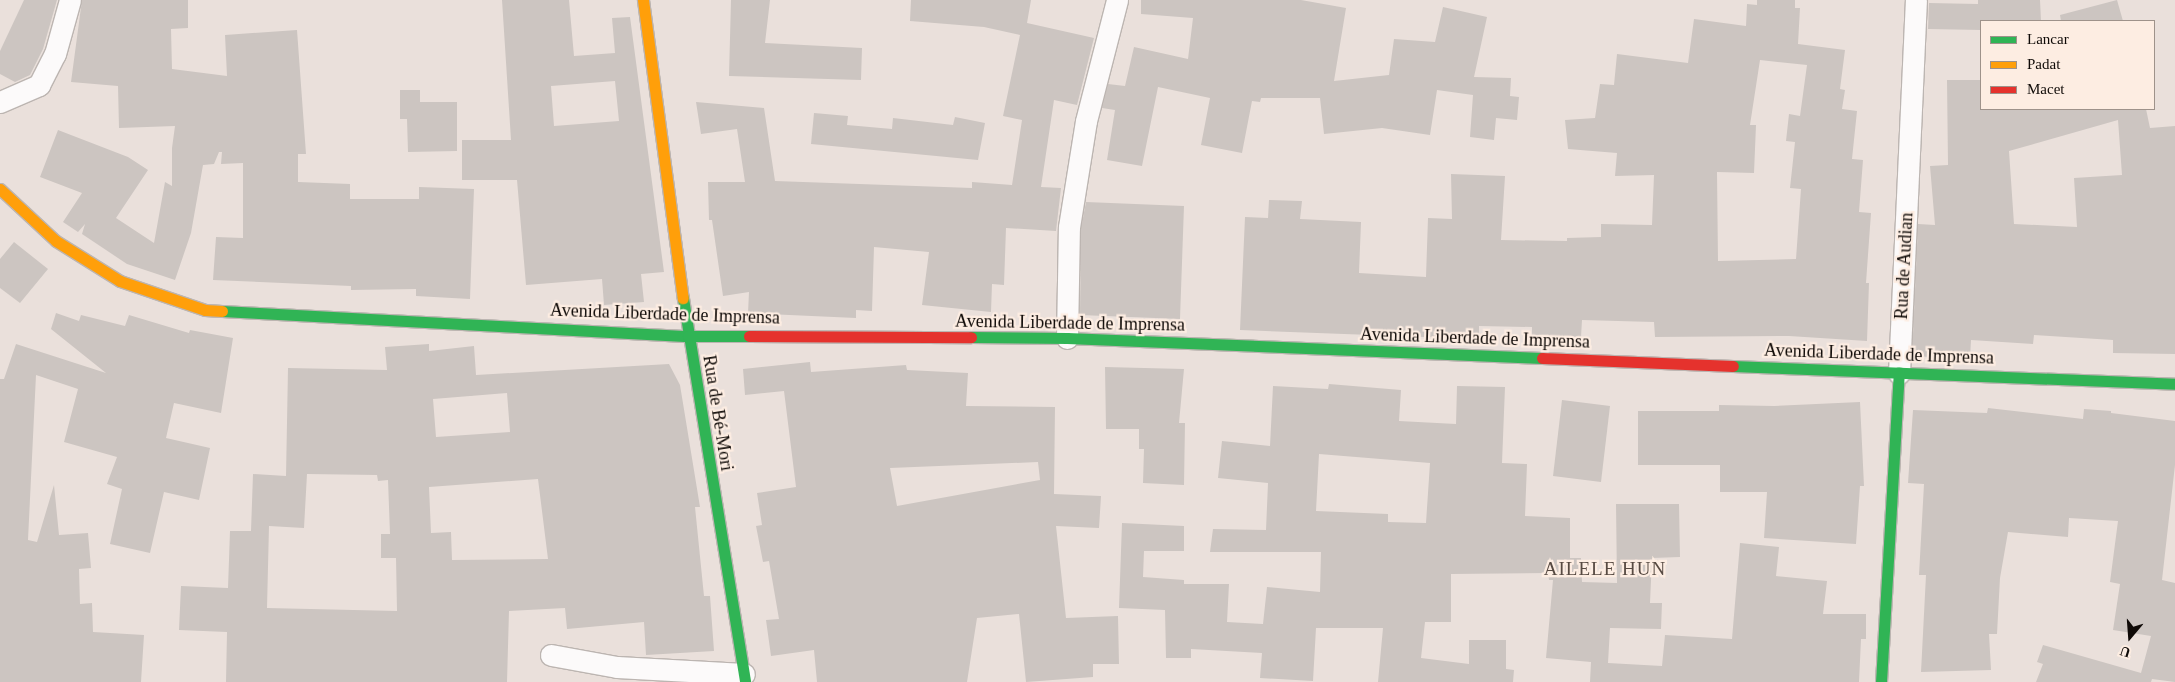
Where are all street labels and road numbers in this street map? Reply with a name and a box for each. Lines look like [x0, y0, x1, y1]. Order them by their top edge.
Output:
street label: Rua de Audian [1890, 205, 1918, 327]
street label: Avenida Liberdade de Imprensa [532, 299, 798, 329]
street label: Avenida Liberdade de Imprensa [937, 310, 1203, 336]
street label: Avenida Liberdade de Imprensa [1342, 323, 1608, 353]
street label: Avenida Liberdade de Imprensa [1746, 339, 2012, 369]
street label: Rua de Bé-Mori [697, 348, 739, 478]

